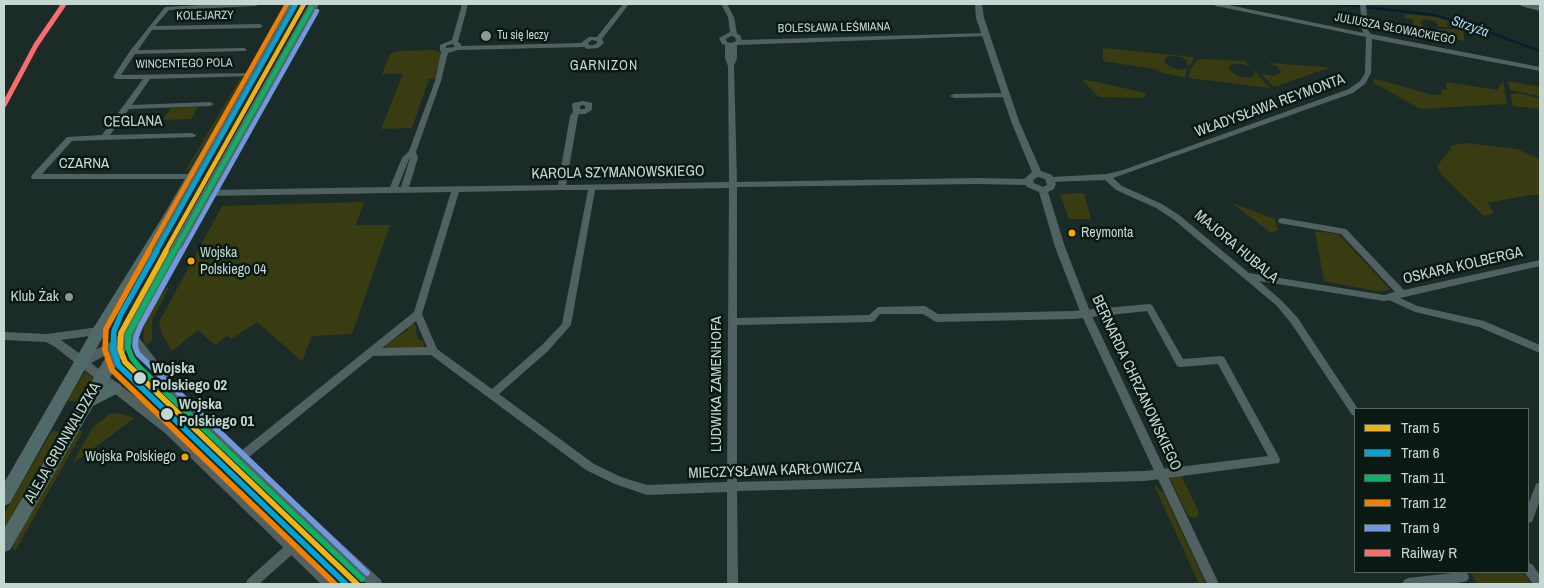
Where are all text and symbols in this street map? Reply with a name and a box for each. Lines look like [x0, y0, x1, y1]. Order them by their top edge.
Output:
street label: KOLEJARZY [176, 8, 234, 24]
street label: JULIUSZA SŁOWACKIEGO [1333, 10, 1457, 48]
water label: Strzyża [1449, 13, 1491, 41]
street label: BOLESŁAWA LEŚMIANA [778, 20, 890, 36]
marker: Tu się leczy [479, 29, 493, 43]
place label: Tu się leczy [497, 29, 549, 43]
street label: WINCENTEGO POLA [135, 56, 233, 72]
district label: GARNIZON [569, 58, 639, 74]
street label: WŁADYSŁAWA REYMONTA [1193, 71, 1347, 141]
street label: CEGLANA [103, 112, 163, 132]
street label: CZARNA [59, 155, 109, 173]
street label: KAROLA SZYMANOWSKIEGO [531, 162, 705, 184]
street label: MAJORA HUBALA [1190, 207, 1282, 287]
place label: Reymonta [1081, 225, 1133, 241]
marker: Reymonta [1067, 228, 1077, 238]
street label: OSKARA KOLBERGA [1401, 243, 1525, 289]
place label: Wojska Polskiego 04 [200, 245, 266, 278]
marker: Wojska Polskiego 04 [186, 256, 196, 266]
place label: Klub Żak [10, 288, 59, 306]
marker: Klub Żak [63, 291, 75, 303]
street label: BERNARDA CHRZANOWSKIEGO [1087, 292, 1185, 474]
street label: LUDWIKA ZAMENHOFA [708, 316, 726, 452]
place label: Wojska Polskiego 02 [152, 360, 227, 395]
marker: Wojska Polskiego 02 [132, 370, 148, 386]
street label: ALEJA GRUNWALDZKA [21, 380, 105, 506]
place label: Wojska Polskiego 01 [179, 396, 254, 431]
marker: Wojska Polskiego 01 [159, 406, 175, 422]
legend [1354, 408, 1529, 573]
text: Tram 5 [1401, 417, 1440, 438]
text: Tram 6 [1401, 442, 1440, 463]
place label: Wojska Polskiego [85, 449, 176, 465]
marker: Wojska Polskiego [180, 452, 190, 462]
street label: MIECZYSŁAWA KARŁOWICZA [688, 459, 862, 483]
text: Tram 11 [1401, 467, 1445, 488]
text: Tram 12 [1401, 492, 1446, 513]
text: Tram 9 [1401, 517, 1440, 538]
text: Railway R [1401, 542, 1457, 563]

